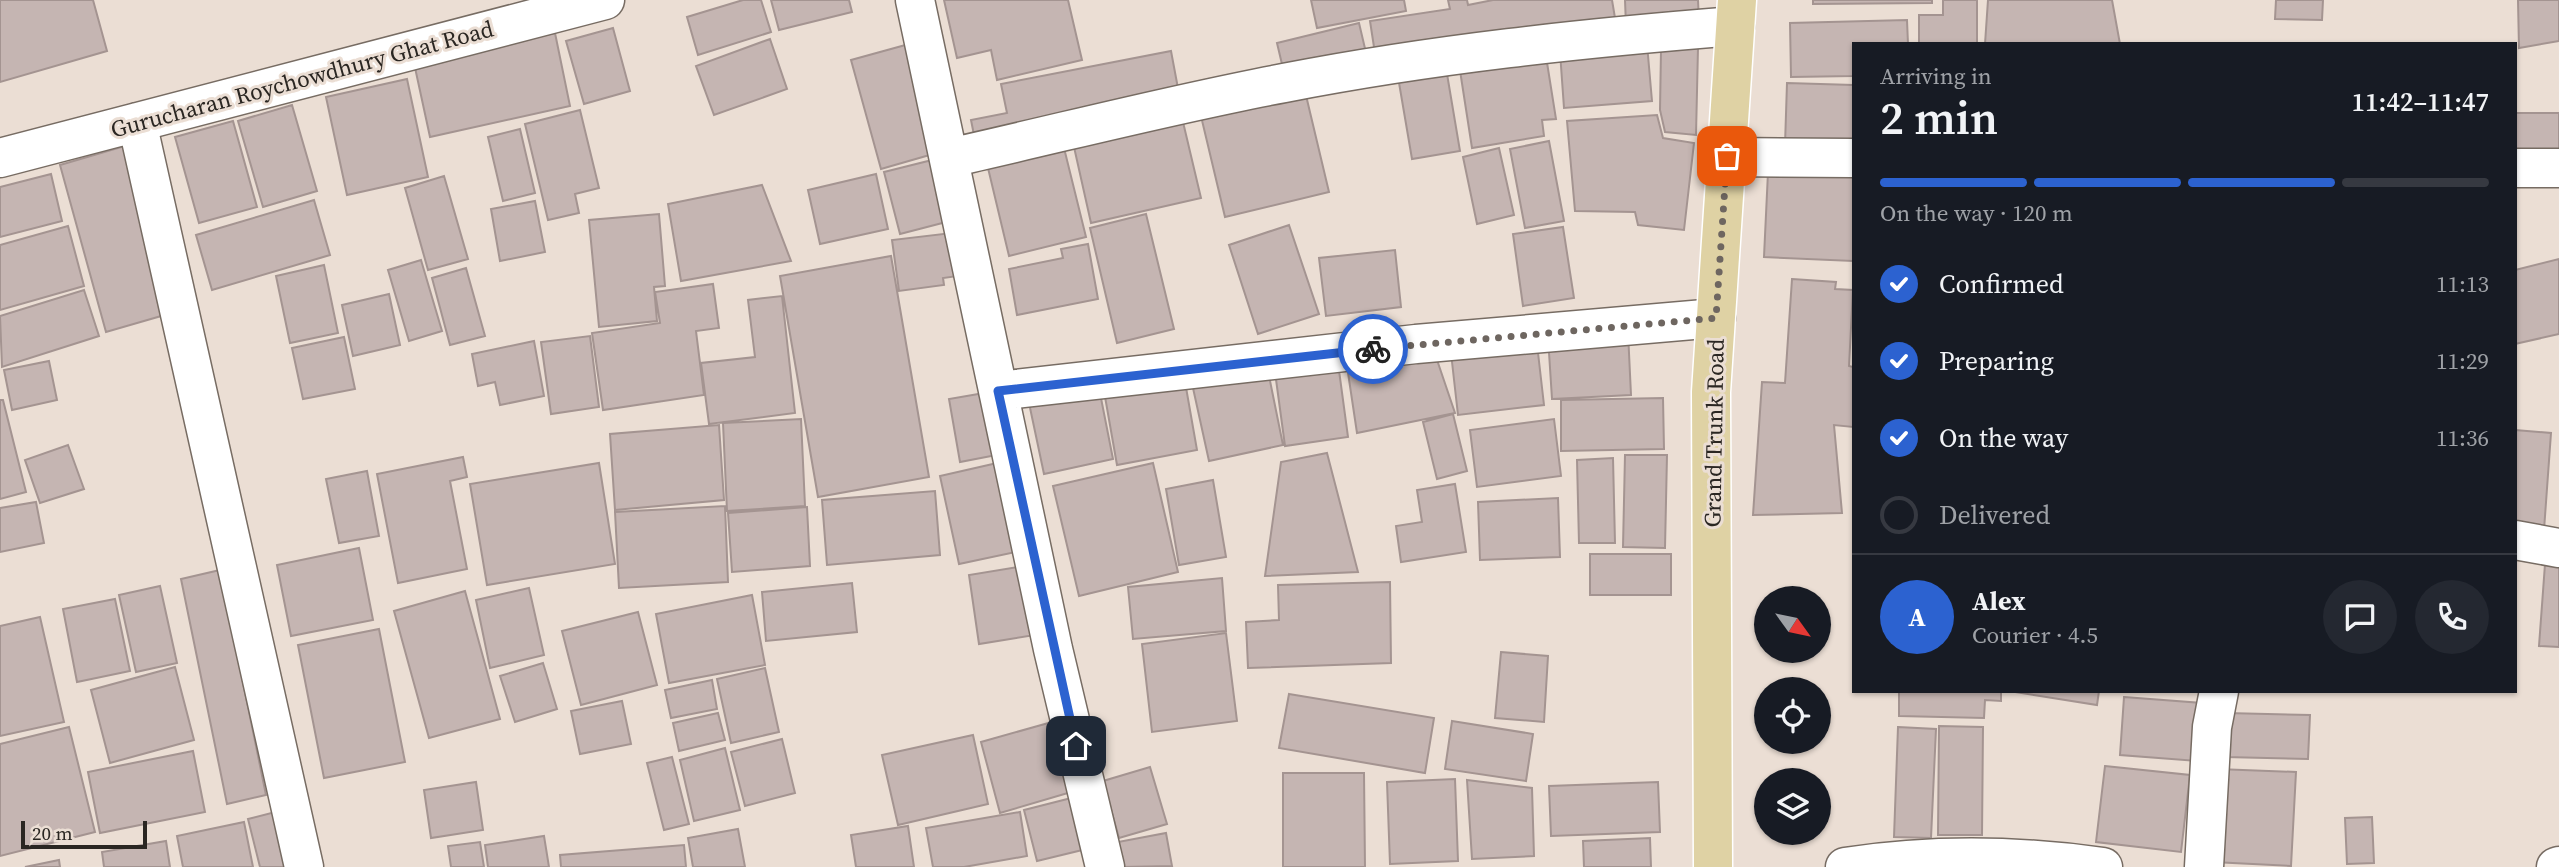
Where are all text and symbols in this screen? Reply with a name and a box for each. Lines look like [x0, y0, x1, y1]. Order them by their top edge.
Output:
street label: Gurucharan Roychowdhury Ghat Road [107, 12, 497, 146]
text: Arriving in [1880, 60, 1992, 92]
text: 11:42–11:47 [2352, 84, 2489, 120]
text: 2 min [1880, 86, 1998, 149]
pin [1697, 126, 1757, 186]
icon: bag [1708, 137, 1746, 175]
text: On the way · 120 m [1880, 197, 2073, 229]
icon: check [1880, 265, 1918, 303]
text: Confirmed [1939, 266, 2064, 302]
text: 11:13 [2436, 268, 2489, 300]
courier [1338, 314, 1408, 384]
icon: bike [1354, 330, 1392, 368]
street label: Grand Trunk Road [1696, 338, 1732, 528]
icon: check [1880, 342, 1918, 380]
text: Preparing [1939, 343, 2054, 379]
text: 11:29 [2436, 345, 2489, 377]
icon: check [1880, 419, 1918, 457]
text: On the way [1939, 420, 2068, 456]
text: 11:36 [2436, 422, 2489, 454]
text: Delivered [1939, 497, 2050, 533]
button: chat [2323, 580, 2397, 654]
button: phone [2415, 580, 2489, 654]
text: Alex [1972, 583, 2026, 619]
north arrow [1754, 586, 1830, 663]
map controls [1754, 586, 1831, 845]
text: A [1908, 599, 1926, 635]
text: Courier · 4.5 [1972, 619, 2098, 651]
button: locate [1754, 677, 1831, 754]
pin [1046, 716, 1106, 776]
icon: home [1057, 727, 1095, 765]
button: layers [1754, 768, 1831, 845]
scale bar [21, 818, 147, 850]
text: 20 m [32, 820, 73, 846]

